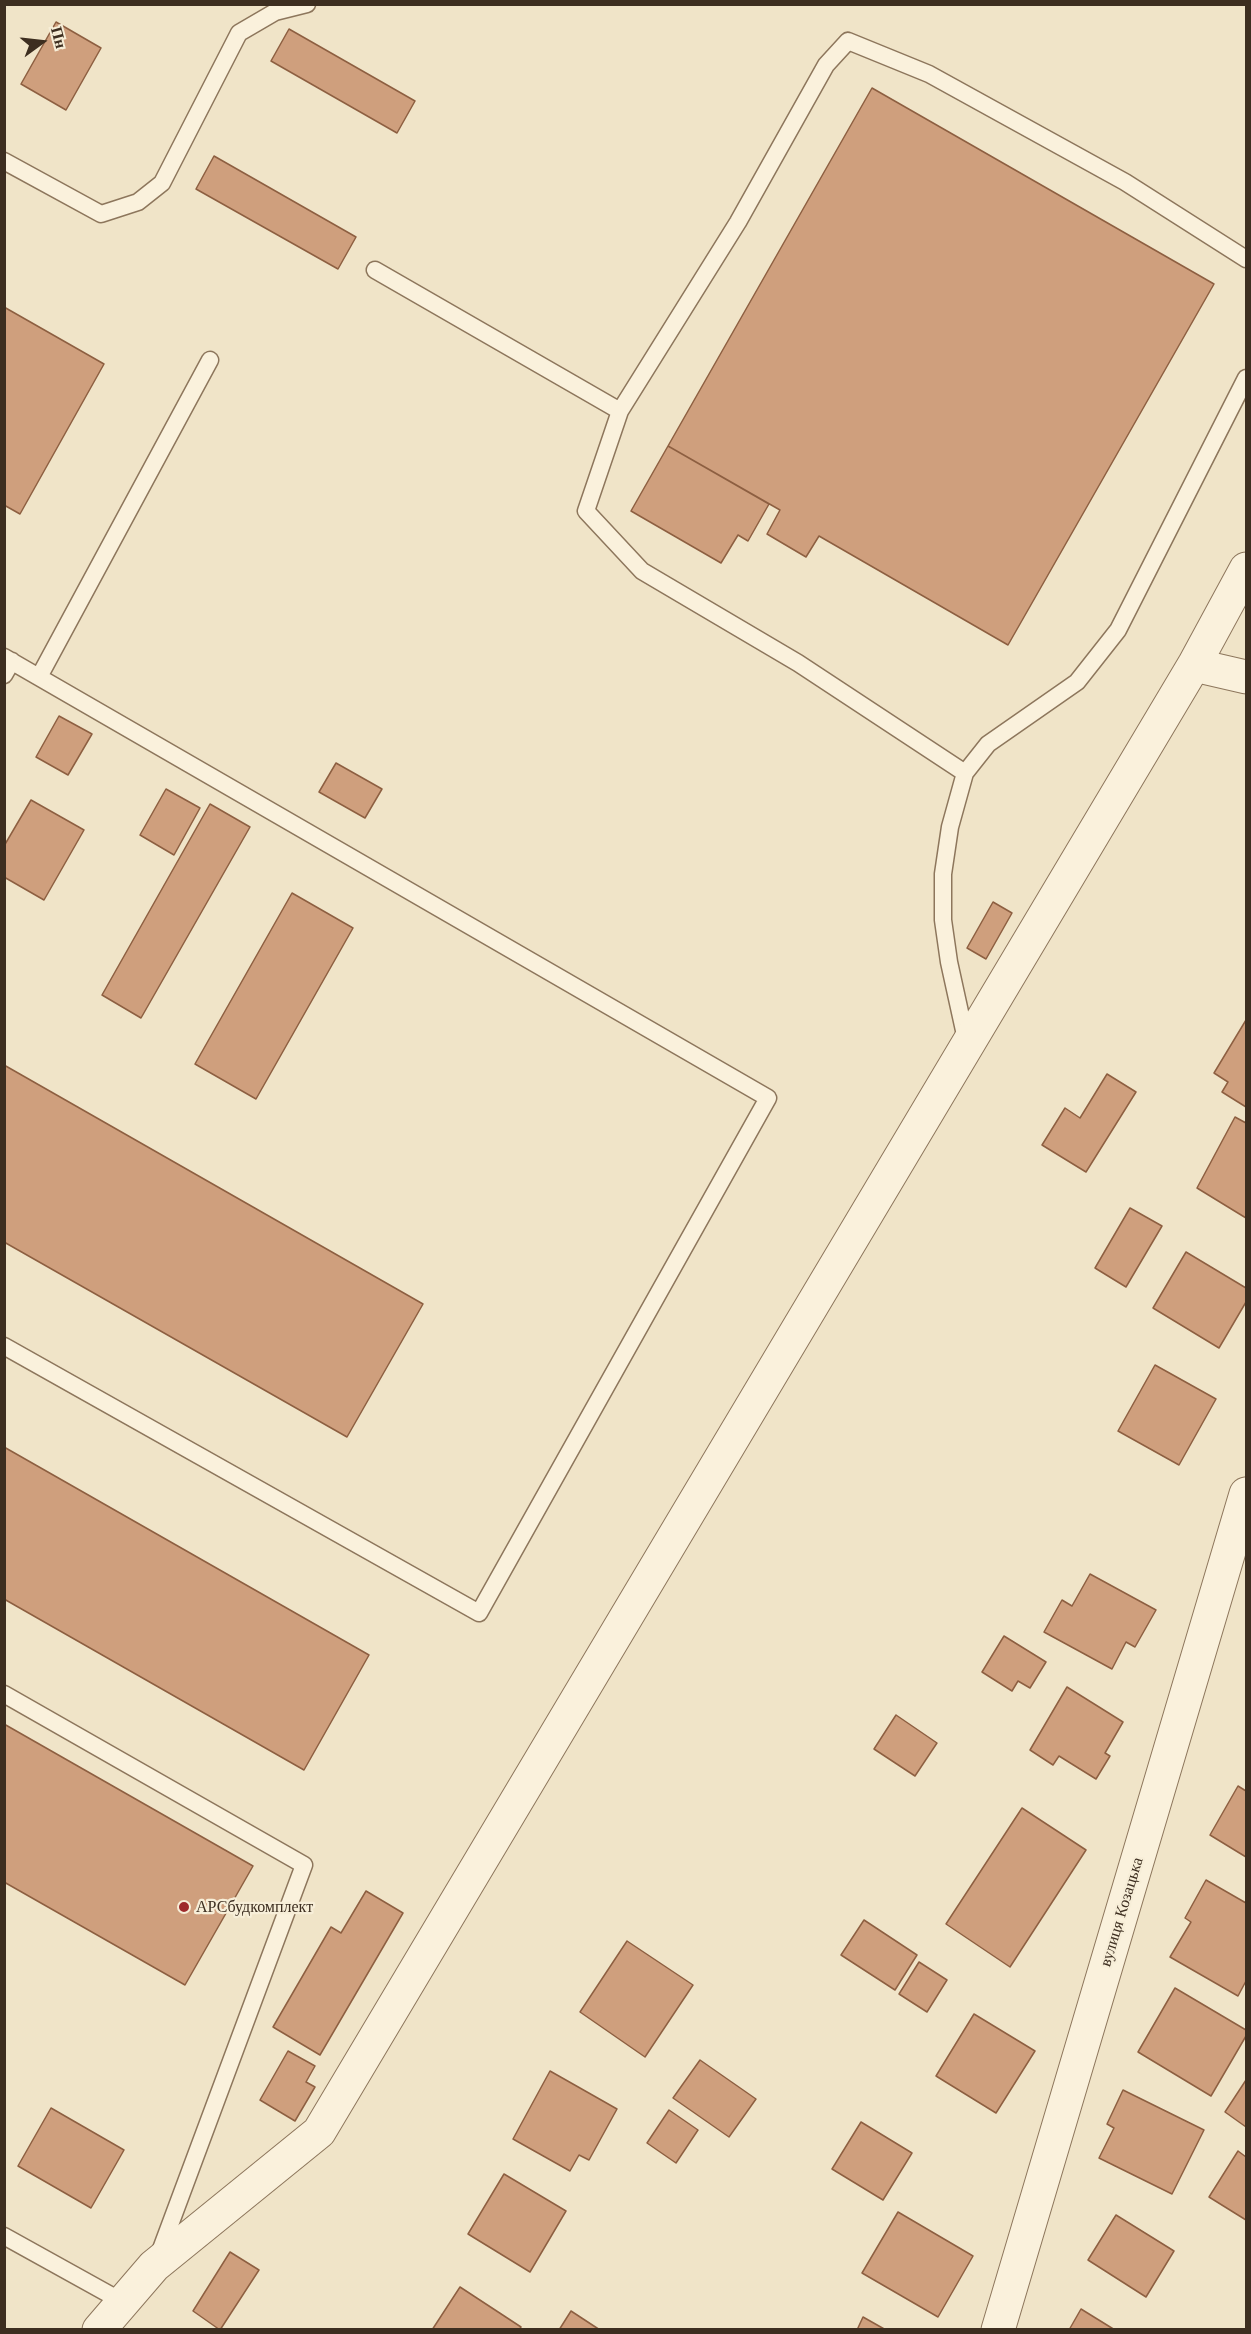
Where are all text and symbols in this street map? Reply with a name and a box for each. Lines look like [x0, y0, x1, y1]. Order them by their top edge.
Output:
north arrow [12, 12, 72, 72]
text: Пн [47, 24, 72, 50]
street label: вулиця Козацька [1096, 1855, 1148, 1969]
place label: АРСбудкомплект [196, 1897, 313, 1917]
marker: АРСбудкомплект [177, 1900, 191, 1914]

